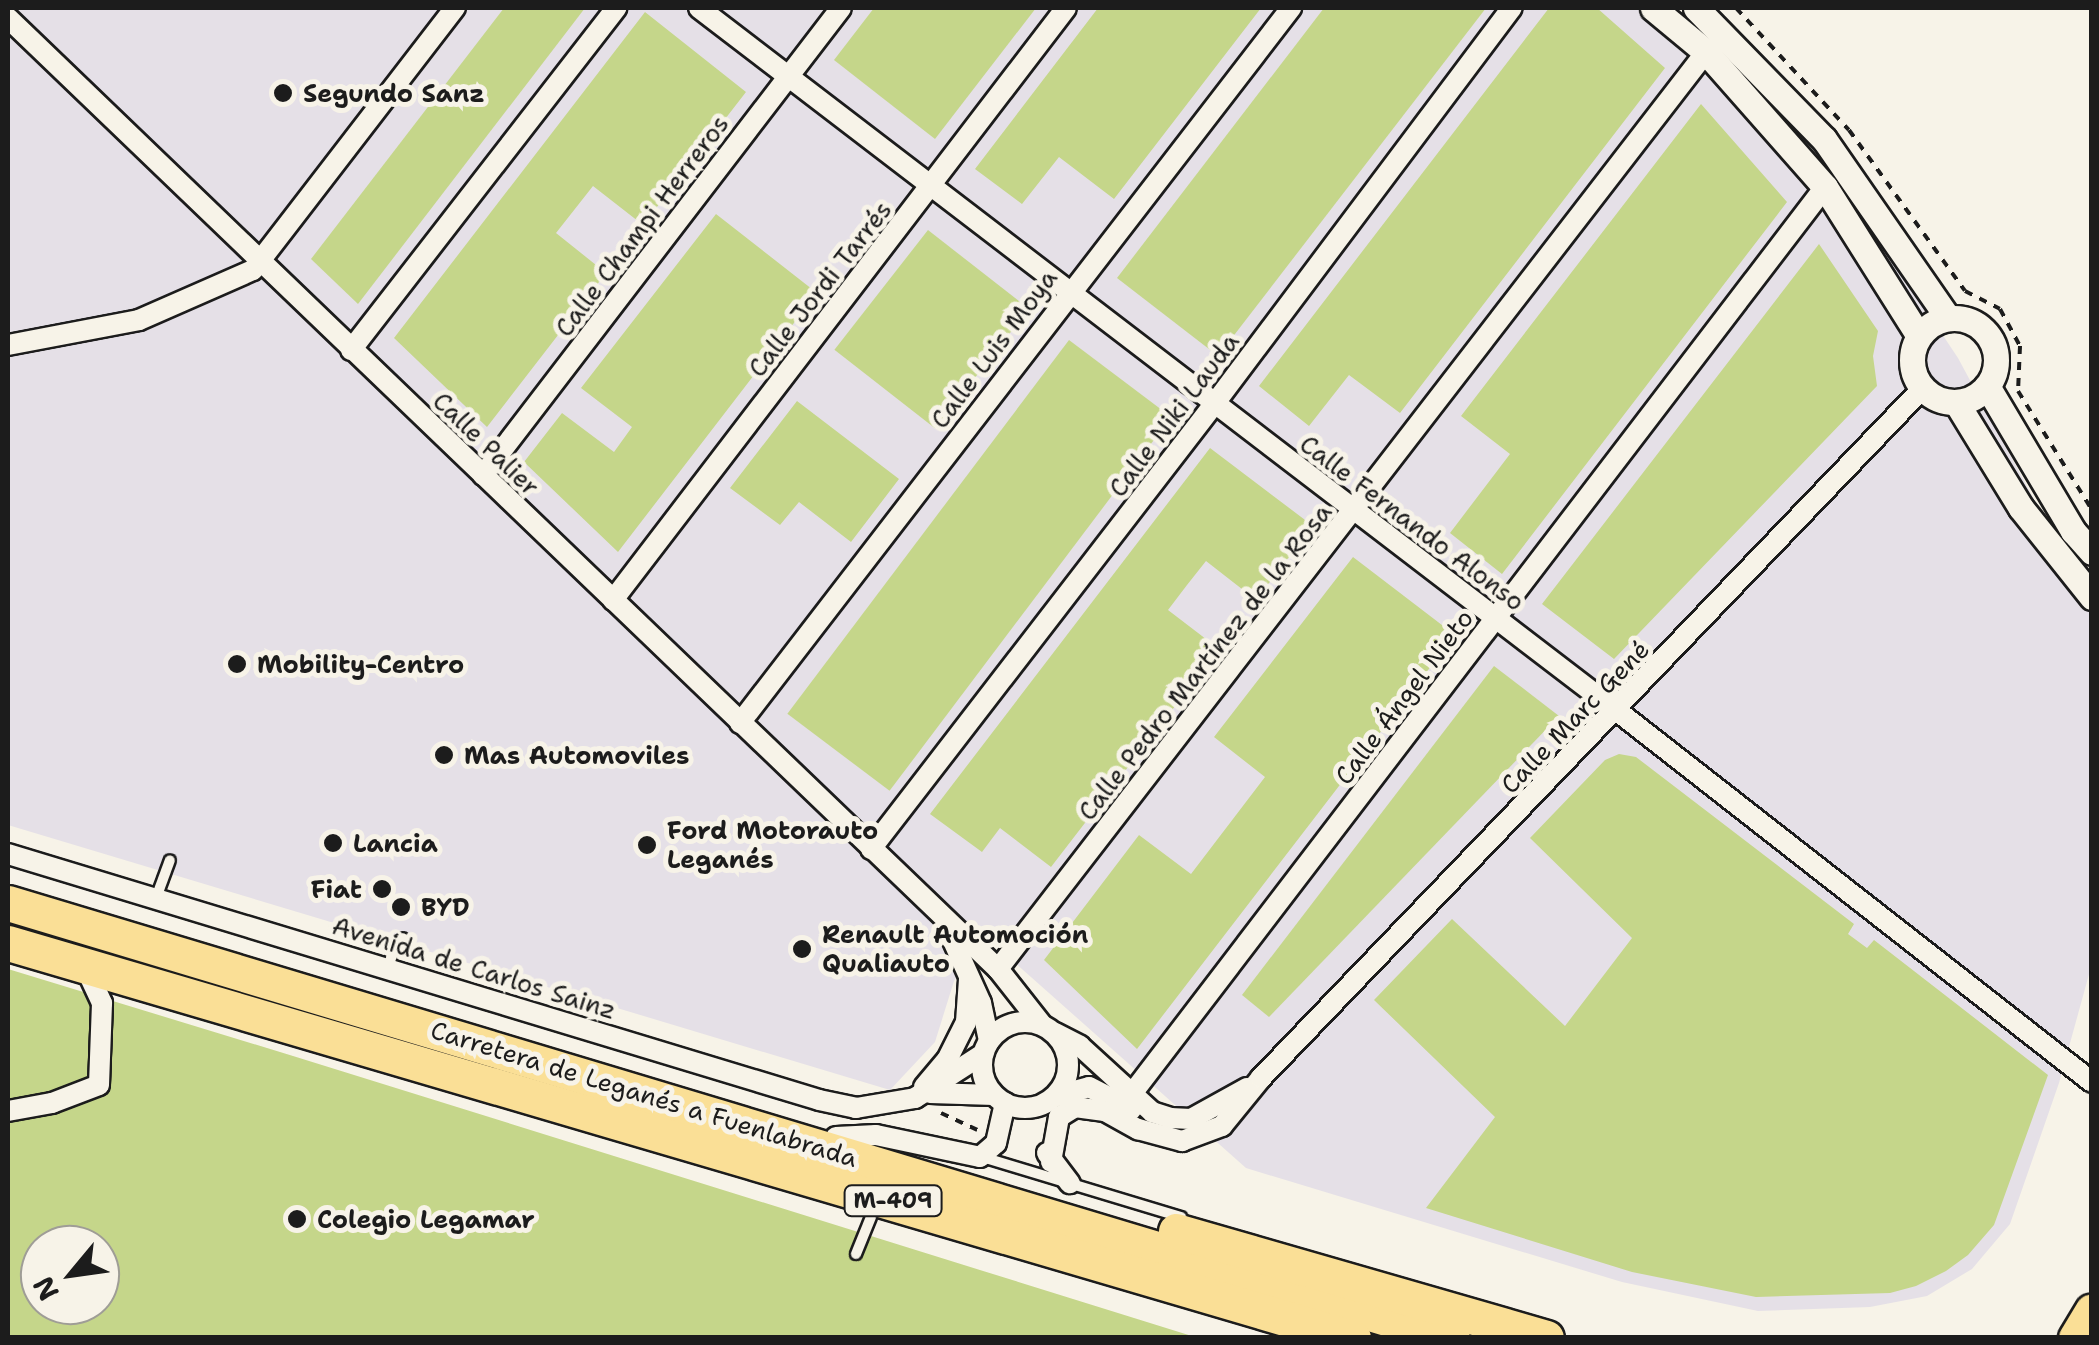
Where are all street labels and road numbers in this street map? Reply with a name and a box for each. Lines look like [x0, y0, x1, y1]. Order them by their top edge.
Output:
street label: Calle Champi Herreros [549, 109, 735, 343]
street label: Calle Jordi Tarrés [742, 195, 898, 383]
street label: Calle Luis Moya [925, 264, 1063, 434]
street label: Calle Niki Lauda [1103, 327, 1245, 503]
street label: Calle Palier [427, 386, 545, 502]
street label: Calle Fernando Alonso [1294, 429, 1530, 617]
street label: Calle Pedro Martínez de la Rosa [1072, 498, 1338, 826]
street label: Calle Ángel Nieto [1329, 604, 1479, 790]
street label: Calle Marc Gené [1494, 634, 1656, 800]
street label: Avenida de Carlos Sainz [329, 911, 619, 1025]
street label: Carretera de Leganés a Fuenlabrada [427, 1015, 861, 1173]
road number: M-409 [843, 1184, 943, 1218]

